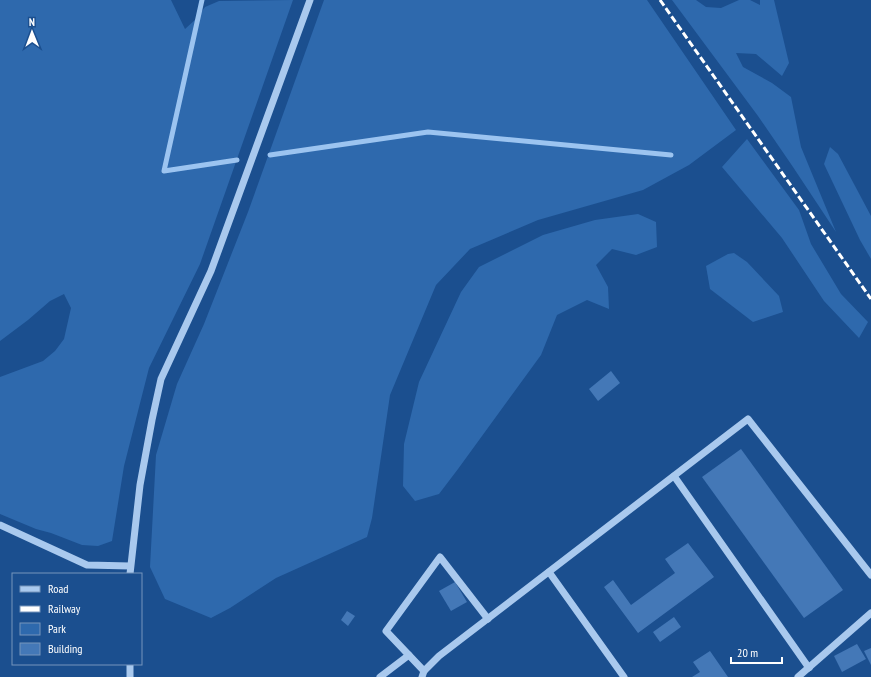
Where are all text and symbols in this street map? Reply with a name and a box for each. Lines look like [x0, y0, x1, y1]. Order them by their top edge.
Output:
north arrow [12, 12, 52, 52]
text: N [29, 15, 35, 29]
legend [12, 573, 142, 665]
text: Road [48, 581, 68, 596]
text: Railway [48, 601, 81, 616]
text: Park [48, 621, 66, 636]
scale bar [731, 639, 782, 665]
text: Building [48, 641, 83, 656]
text: 20 m [737, 645, 758, 660]

